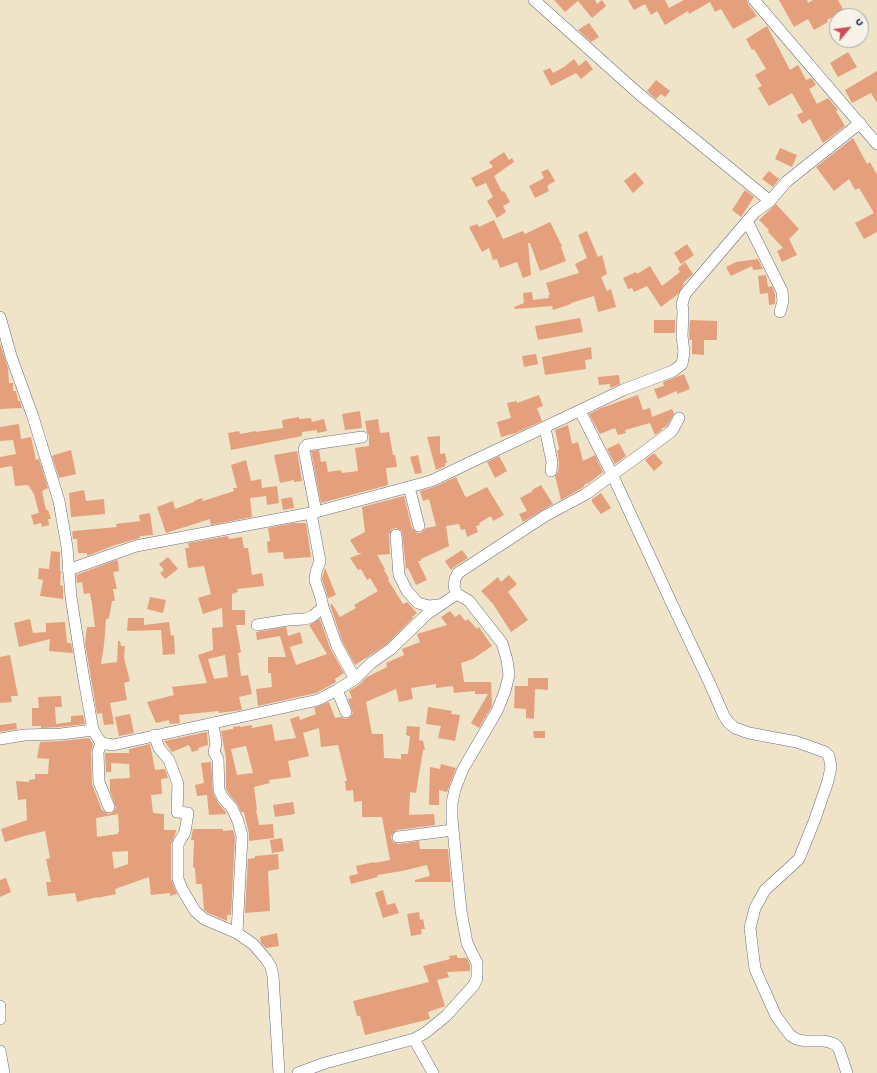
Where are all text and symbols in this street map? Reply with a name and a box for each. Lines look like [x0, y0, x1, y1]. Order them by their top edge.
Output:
north arrow [829, 8, 869, 48]
text: U [852, 17, 865, 28]

